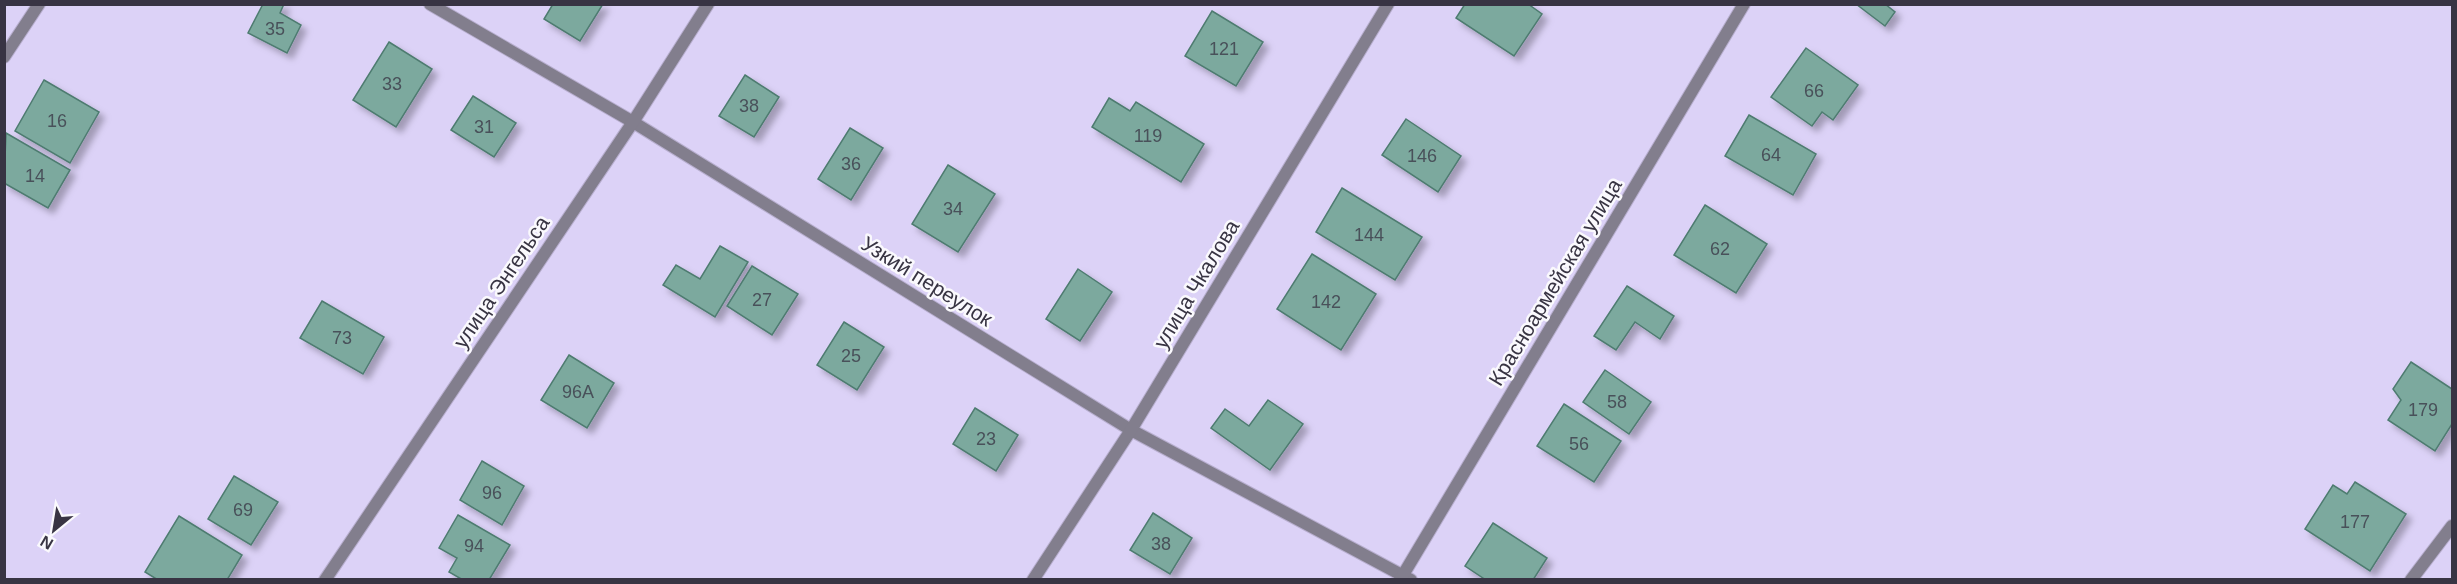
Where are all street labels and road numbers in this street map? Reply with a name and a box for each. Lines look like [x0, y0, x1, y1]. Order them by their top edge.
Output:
street label: Красноармейская улица [1484, 174, 1626, 390]
street label: улица Энгельса [448, 212, 554, 352]
street label: улица Чкалова [1149, 215, 1244, 352]
street label: Узкий переулок [857, 232, 997, 331]

